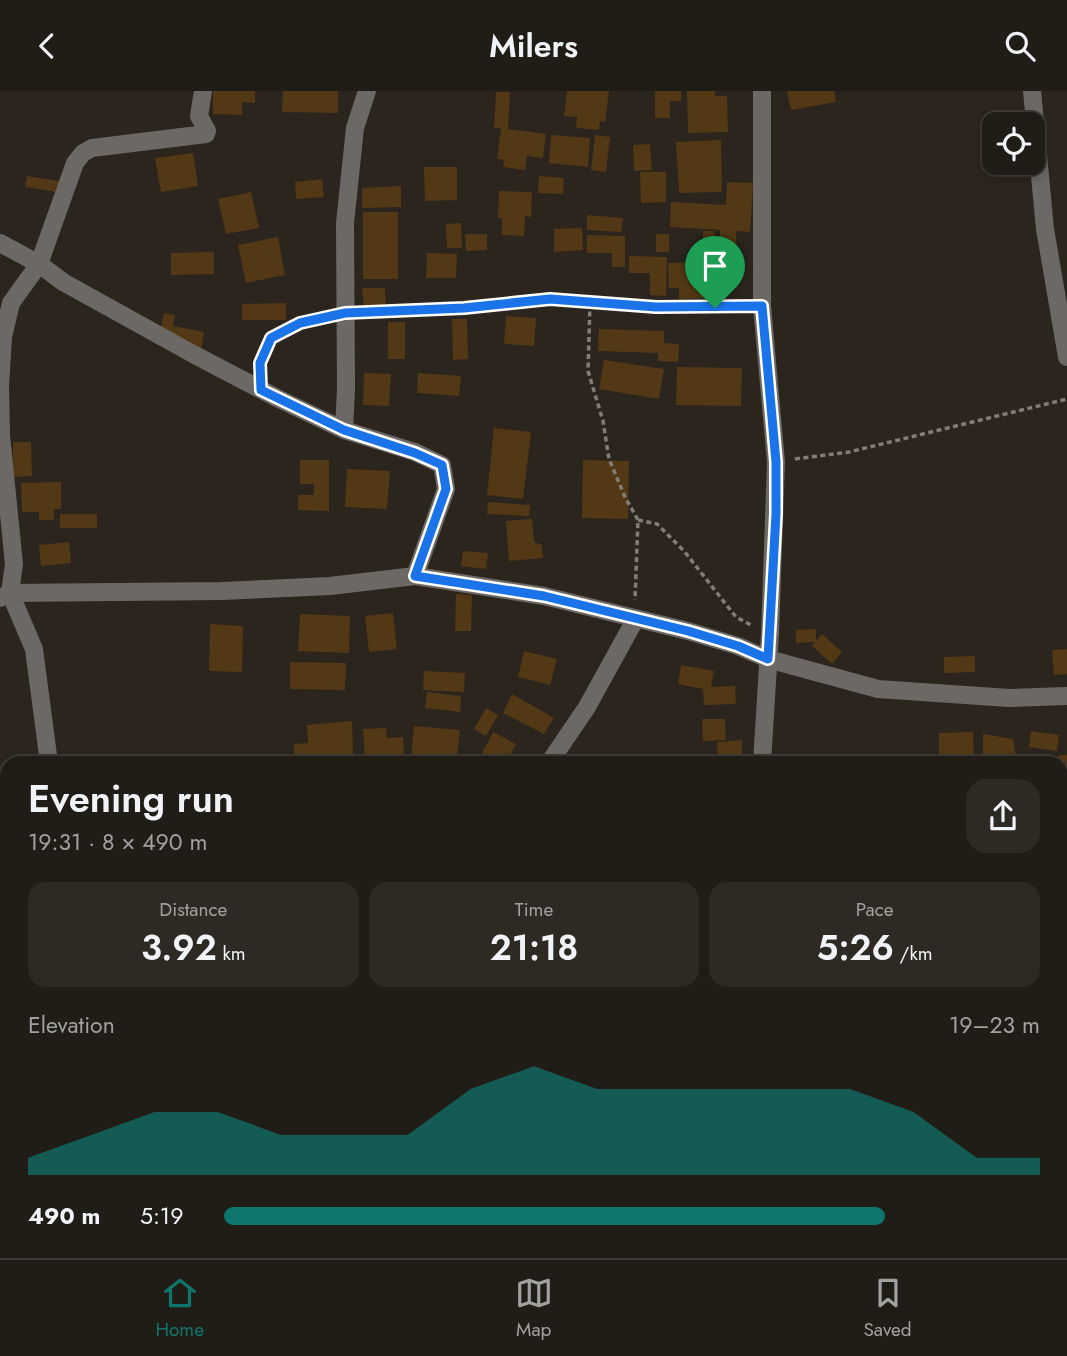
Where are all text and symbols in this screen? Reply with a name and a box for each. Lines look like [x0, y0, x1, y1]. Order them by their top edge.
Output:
text: Milers [489, 23, 578, 69]
icon: back [28, 27, 66, 65]
icon: search [1001, 27, 1039, 65]
map controls [982, 112, 1045, 175]
button: locate [982, 112, 1045, 175]
pin [685, 236, 745, 308]
icon: arrive [696, 247, 734, 285]
text: Evening run [28, 771, 234, 826]
button: share [966, 779, 1040, 853]
text: 19:31 · 8 × 490 m [28, 825, 207, 859]
text: Distance [159, 896, 227, 923]
text: Time [515, 896, 553, 923]
text: Pace [856, 896, 894, 923]
text: 3.92 [141, 923, 217, 973]
text: 21:18 [490, 923, 578, 973]
text: 5:26 [817, 923, 894, 973]
text: km [217, 940, 246, 967]
text: /km [894, 940, 933, 967]
text: Elevation [28, 1008, 115, 1042]
text: 19–23 m [949, 1008, 1040, 1042]
text: 490 m [28, 1199, 100, 1233]
text: 5:19 [140, 1199, 183, 1233]
tab: Home [155, 1274, 204, 1343]
tab: Map [515, 1274, 553, 1343]
tab: Saved [863, 1274, 912, 1343]

